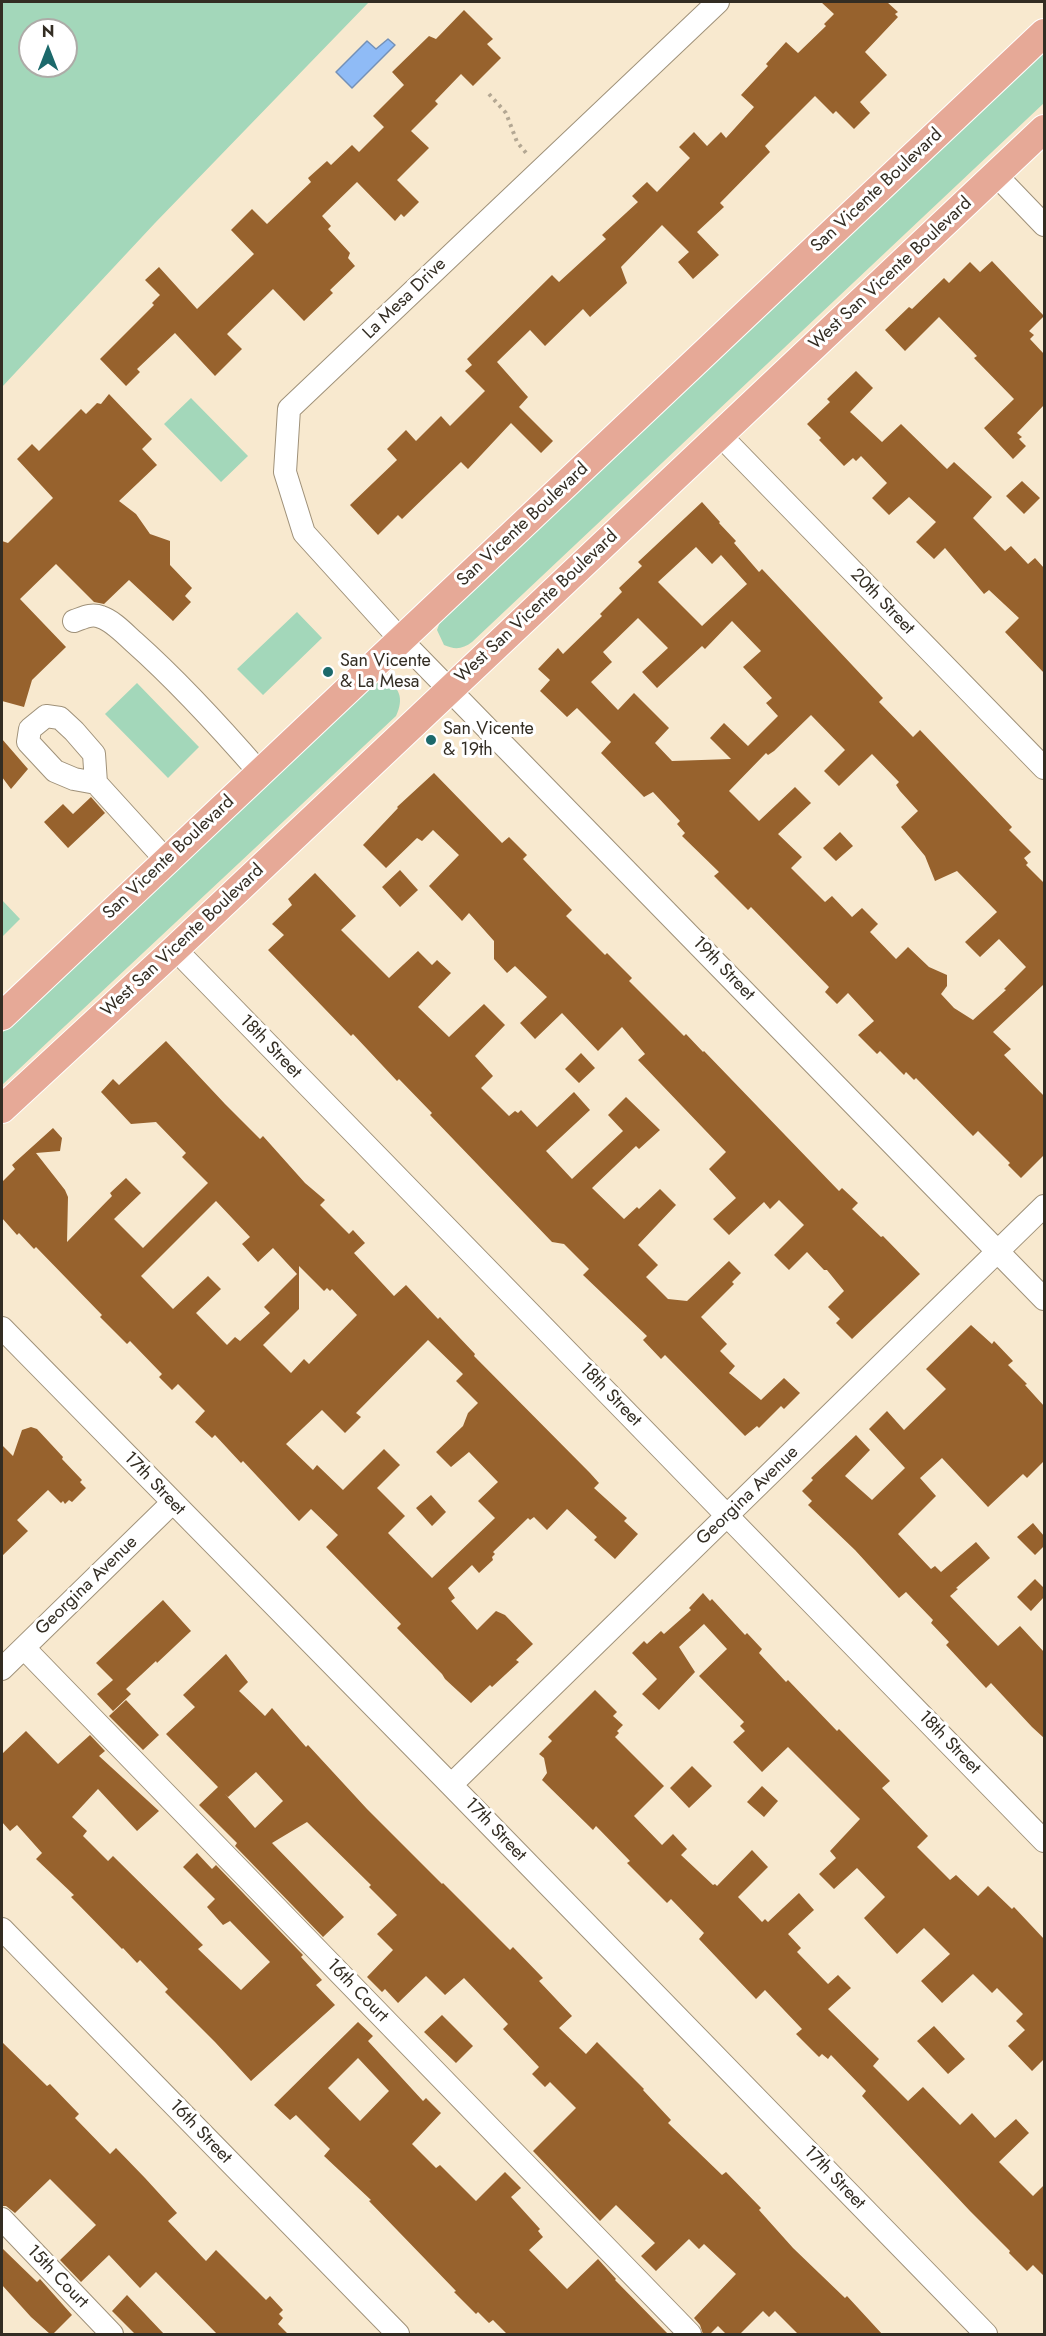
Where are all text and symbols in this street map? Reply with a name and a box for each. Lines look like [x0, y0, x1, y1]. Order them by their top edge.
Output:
north arrow [18, 18, 78, 78]
text: N [42, 20, 54, 43]
street label: San Vicente Boulevard [807, 125, 947, 257]
street label: West San Vicente Boulevard [805, 193, 977, 355]
street label: La Mesa Drive [359, 254, 451, 344]
street label: San Vicente Boulevard [453, 459, 593, 591]
street label: West San Vicente Boulevard [451, 526, 623, 688]
street label: 20th Street [845, 565, 919, 639]
place label: San Vicente & La Mesa [340, 651, 431, 694]
marker: San Vicente & La Mesa [321, 665, 335, 679]
place label: San Vicente & 19th [443, 719, 534, 762]
marker: San Vicente & 19th [424, 733, 438, 747]
street label: San Vicente Boulevard [99, 792, 239, 924]
street label: West San Vicente Boulevard [97, 860, 269, 1022]
street label: 19th Street [687, 933, 759, 1005]
street label: 18th Street [234, 1011, 306, 1083]
street label: 18th Street [574, 1359, 646, 1431]
street label: Georgina Avenue [692, 1442, 804, 1550]
street label: 17th Street [119, 1448, 189, 1520]
street label: Georgina Avenue [31, 1532, 143, 1640]
street label: 18th Street [913, 1707, 985, 1779]
street label: 17th Street [460, 1794, 530, 1866]
street label: 16th Court [322, 1955, 392, 2027]
street label: 16th Street [164, 2096, 236, 2168]
street label: 17th Street [799, 2142, 869, 2214]
street label: 15th Court [22, 2241, 92, 2313]

